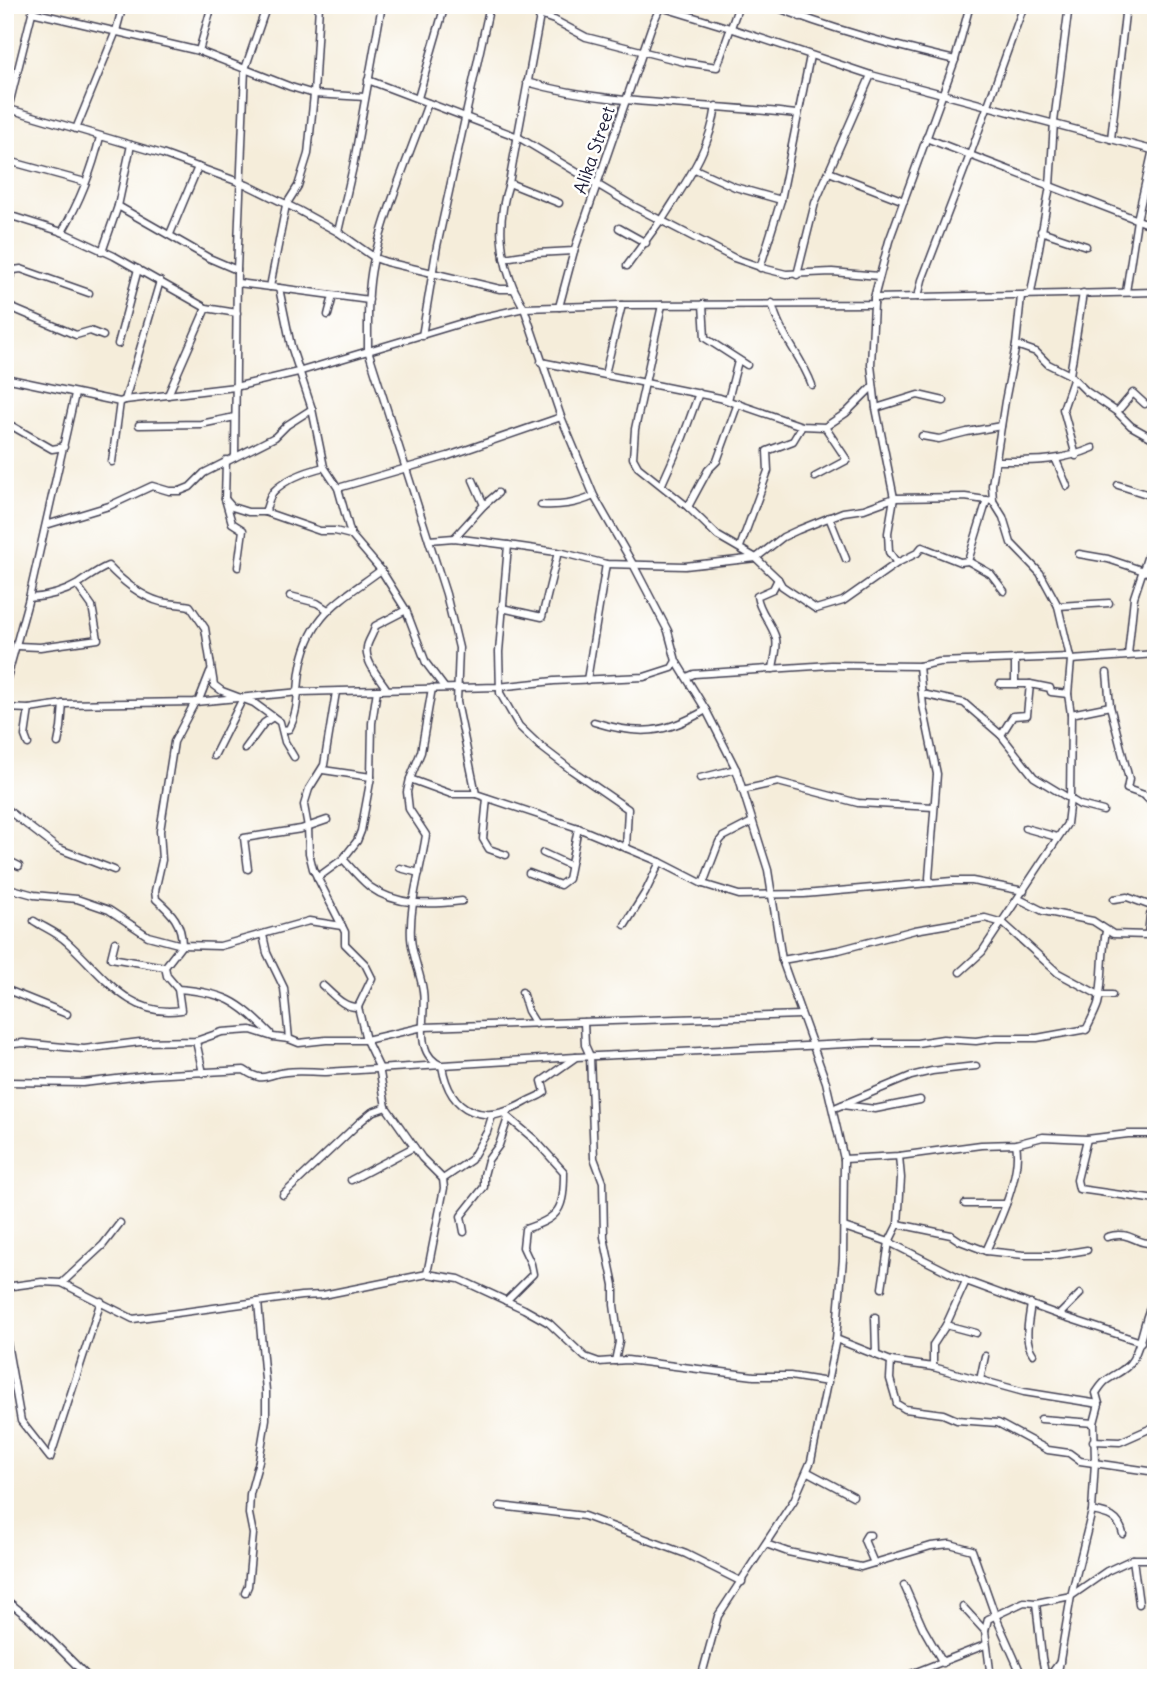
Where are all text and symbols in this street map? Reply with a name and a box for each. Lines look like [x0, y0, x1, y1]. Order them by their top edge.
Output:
street label: Alika Street [568, 103, 620, 197]

